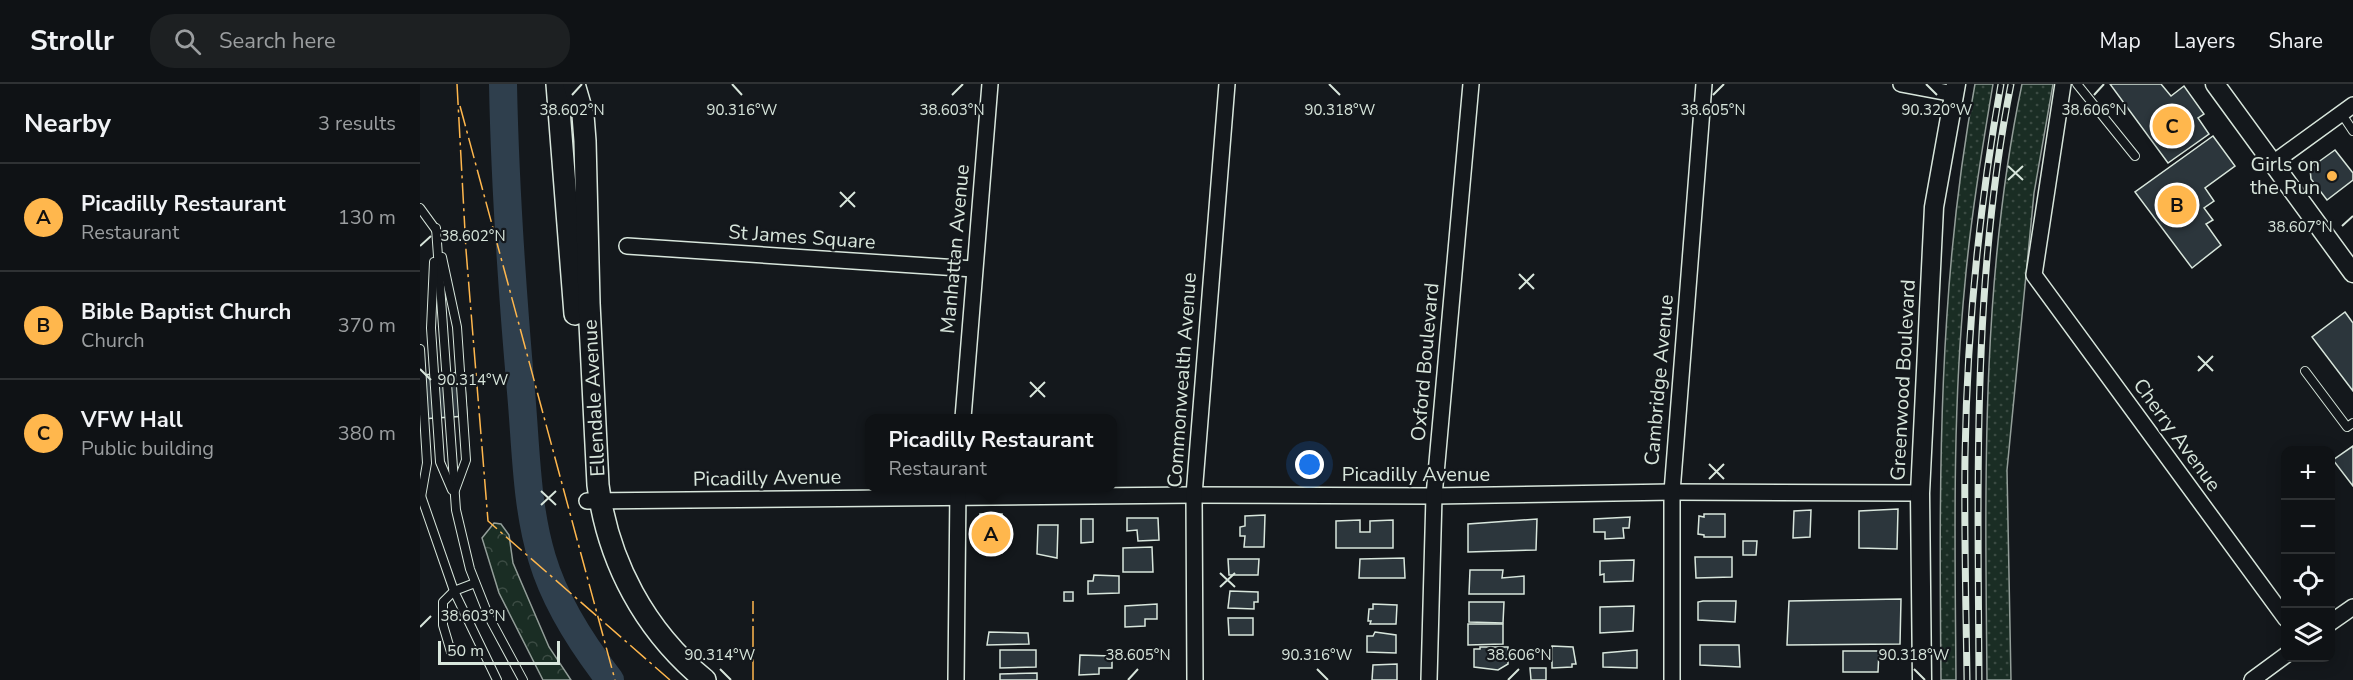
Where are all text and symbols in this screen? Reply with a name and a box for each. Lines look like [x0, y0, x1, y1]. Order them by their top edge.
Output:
search box [150, 14, 570, 68]
text: Strollr [30, 22, 114, 60]
icon: search [171, 25, 204, 58]
text: Search here [219, 26, 336, 56]
text: Map [2099, 27, 2141, 55]
text: Layers [2174, 27, 2235, 55]
text: Share [2268, 27, 2323, 55]
text: 38.602°N [539, 100, 605, 120]
text: 90.316°W [707, 100, 778, 120]
text: 38.603°N [919, 100, 985, 120]
text: 90.318°W [1305, 100, 1376, 120]
text: 38.605°N [1680, 100, 1746, 120]
text: 90.320°W [1902, 100, 1973, 120]
text: 38.606°N [2061, 100, 2127, 120]
pin: C [2152, 104, 2192, 148]
text: Nearby [24, 106, 111, 141]
text: 3 results [318, 110, 396, 137]
place label: Girls on the Run [2250, 151, 2320, 201]
street label: Manhattan Avenue [934, 163, 976, 335]
marker: Girls on the Run [2325, 169, 2339, 183]
pin: B [2158, 182, 2196, 228]
text: Picadilly Restaurant [81, 189, 286, 219]
text: A [36, 204, 51, 231]
text: 130 m [338, 204, 396, 231]
text: 38.607°N [2267, 217, 2333, 237]
street label: St James Square [728, 218, 876, 256]
text: Restaurant [81, 219, 179, 246]
text: 38.602°N [440, 226, 506, 246]
street label: Commonwealth Avenue [1161, 271, 1203, 489]
street label: Greenwood Boulevard [1884, 279, 1922, 481]
street label: Oxford Boulevard [1405, 282, 1445, 442]
street label: Cambridge Avenue [1638, 293, 1680, 467]
text: Bible Baptist Church [81, 297, 291, 327]
text: B [37, 312, 50, 339]
text: 370 m [338, 312, 396, 339]
street label: Ellendale Avenue [576, 319, 612, 477]
text: Church [81, 327, 145, 354]
text: 90.314°W [438, 370, 509, 390]
street label: Cherry Avenue [2127, 373, 2227, 497]
text: VFW Hall [81, 405, 183, 435]
popup [865, 414, 1117, 492]
text: C [37, 420, 50, 447]
text: 380 m [338, 420, 396, 447]
text: Picadilly Restaurant [889, 425, 1093, 455]
text: Public building [81, 435, 214, 462]
map controls [2281, 446, 2335, 662]
button: + [2281, 446, 2335, 500]
your location [1295, 450, 1324, 479]
text: Restaurant [889, 455, 987, 482]
street label: Picadilly Avenue [1342, 461, 1490, 488]
street label: Picadilly Avenue [693, 463, 841, 493]
button: − [2281, 500, 2335, 554]
pin: A [972, 512, 1010, 556]
button: locate [2281, 554, 2335, 608]
text: 38.603°N [440, 606, 506, 626]
button: layers [2281, 608, 2335, 662]
scale bar [438, 638, 560, 666]
text: 50 m [447, 640, 484, 662]
text: 90.314°W [685, 645, 756, 665]
text: 38.605°N [1105, 645, 1171, 665]
text: 90.316°W [1282, 645, 1353, 665]
text: 38.606°N [1486, 645, 1552, 665]
text: 90.318°W [1879, 645, 1950, 665]

